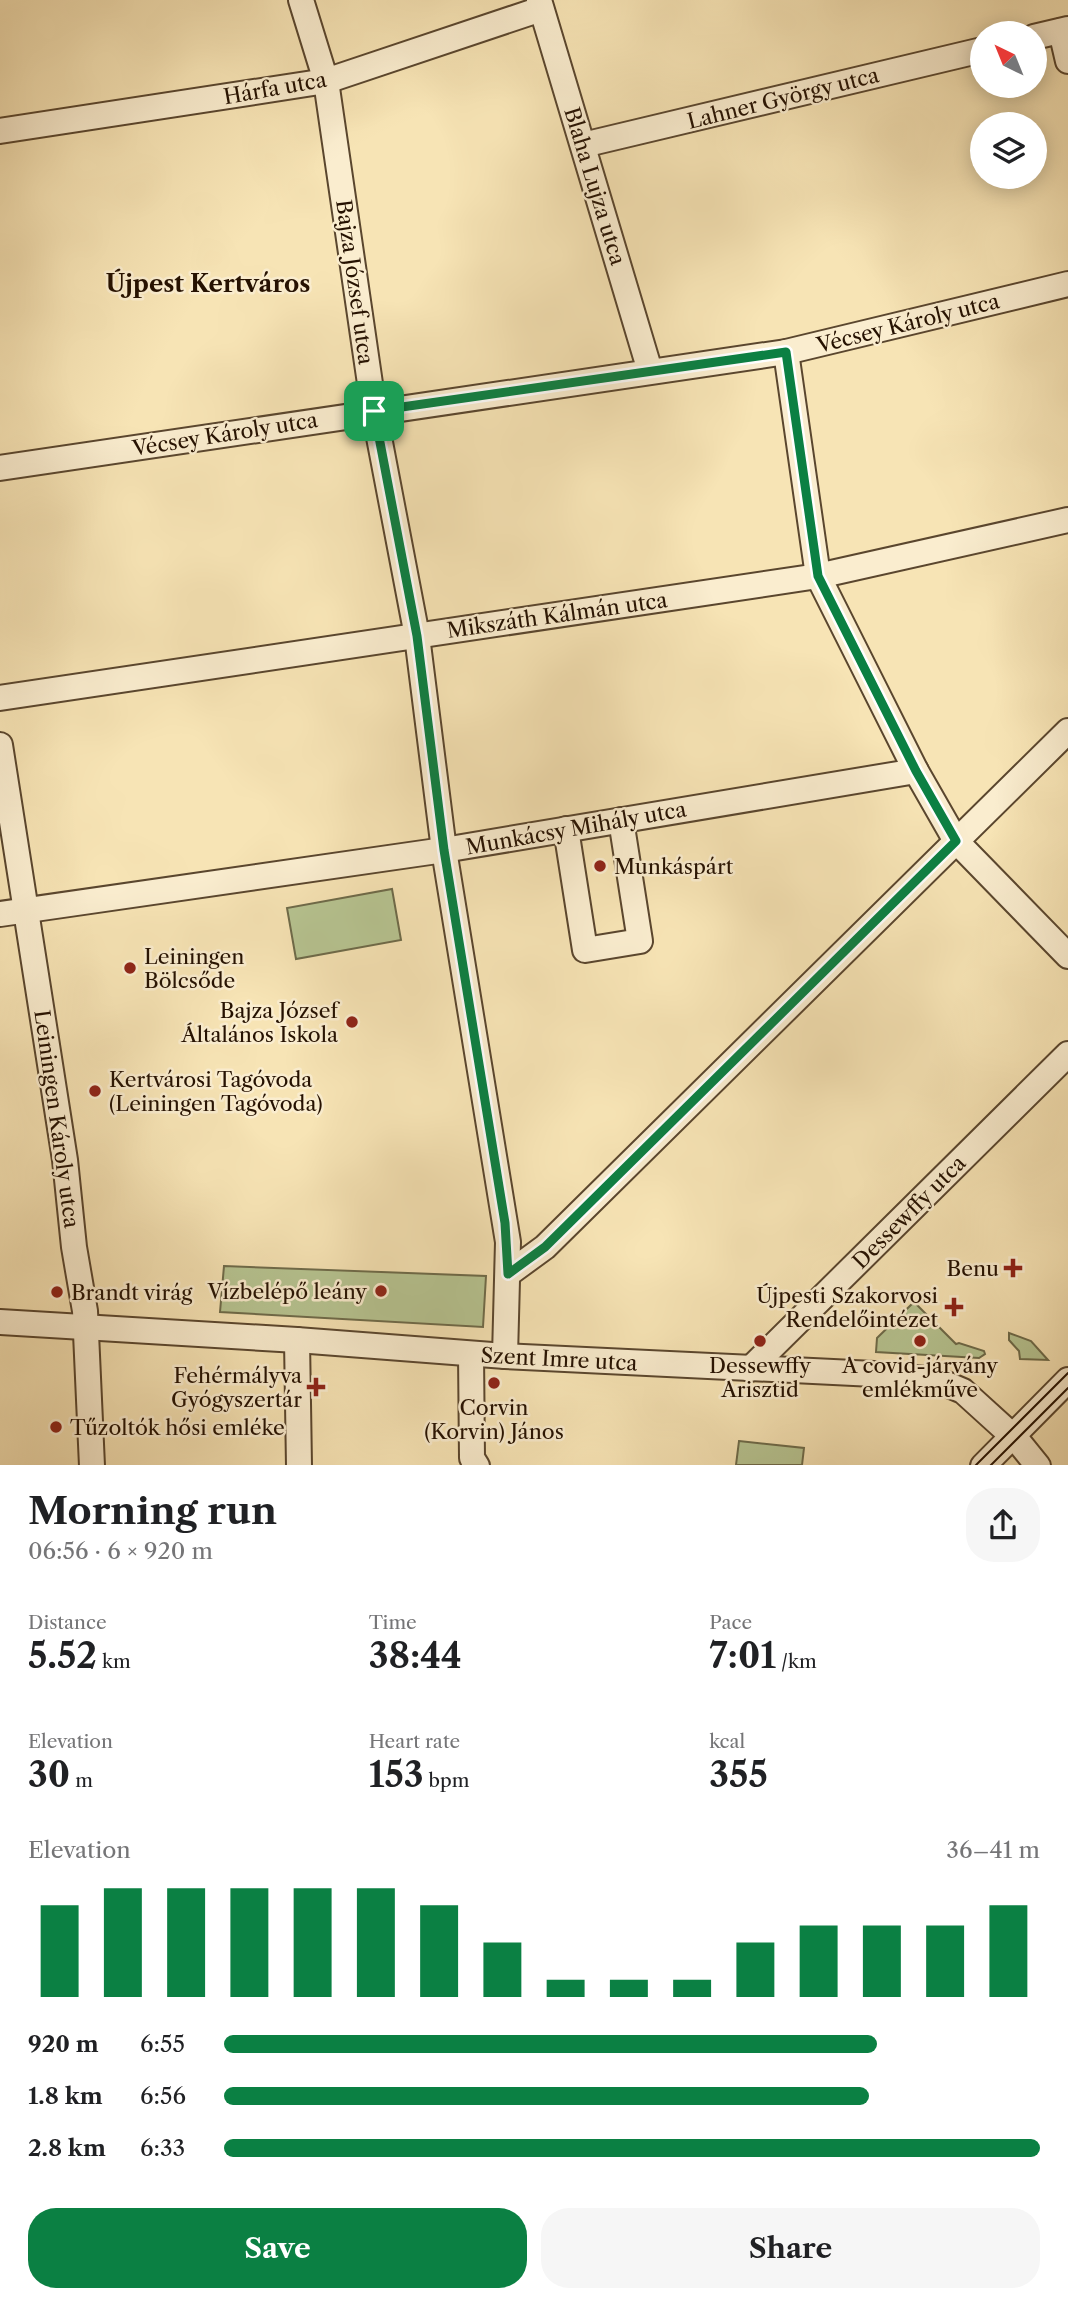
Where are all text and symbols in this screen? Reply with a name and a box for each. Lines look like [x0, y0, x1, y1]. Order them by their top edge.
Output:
north arrow [970, 21, 1046, 98]
map controls [970, 21, 1047, 189]
street label: Lahner György utca [685, 62, 882, 134]
street label: Hárfa utca [222, 66, 329, 109]
street label: Blaha Lujza utca [559, 104, 631, 269]
button: layers [970, 112, 1047, 189]
street label: Bajza József utca [331, 198, 379, 367]
district label: Újpest Kertváros [106, 268, 310, 298]
street label: Vécsey Károly utca [813, 288, 1003, 358]
pin [344, 381, 404, 441]
icon: arrive [355, 392, 393, 430]
street label: Vécsey Károly utca [130, 407, 320, 461]
street label: Mikszáth Kálmán utca [445, 587, 670, 643]
street label: Munkácsy Mihály utca [464, 796, 689, 860]
place label: Munkáspárt [614, 854, 734, 879]
marker: Munkáspárt [592, 858, 608, 874]
place label: Leiningen Bölcsőde [144, 944, 245, 993]
marker: Leiningen Bölcsőde [122, 960, 138, 976]
place label: Bajza József Általános Iskola [180, 998, 340, 1047]
street label: Leiningen Károly utca [29, 1008, 85, 1231]
marker: Bajza József Általános Iskola [344, 1014, 360, 1030]
place label: Kertvárosi Tagóvoda (Leiningen Tagóvoda) [109, 1067, 323, 1116]
marker: Kertvárosi Tagóvoda (Leiningen Tagóvoda) [87, 1083, 103, 1099]
street label: Dessewffy utca [847, 1150, 971, 1274]
place label: Benu [946, 1256, 999, 1281]
marker: Benu [1005, 1260, 1021, 1276]
place label: Vízbelépő leány [207, 1279, 367, 1304]
place label: Brandt virág [71, 1280, 193, 1305]
marker: Vízbelépő leány [373, 1283, 389, 1299]
place label: Újpesti Szakorvosi Rendelőintézet [756, 1283, 939, 1332]
marker: Brandt virág [49, 1284, 65, 1300]
marker: Újpesti Szakorvosi Rendelőintézet [944, 1297, 964, 1317]
marker: Dessewffy Arisztid [752, 1333, 768, 1349]
marker: A covid-járvány emlékműve [912, 1333, 928, 1349]
street label: Szent Imre utca [480, 1342, 639, 1376]
place label: Dessewffy Arisztid [709, 1353, 811, 1402]
place label: A covid-járvány emlékműve [841, 1353, 998, 1402]
place label: Fehérmályva Gyógyszertár [171, 1363, 303, 1412]
marker: Corvin (Korvin) János [486, 1375, 502, 1391]
marker: Fehérmályva Gyógyszertár [308, 1379, 324, 1395]
place label: Corvin (Korvin) János [424, 1395, 564, 1444]
place label: Tűzoltók hősi emléke [70, 1415, 285, 1440]
marker: Tűzoltók hősi emléke [48, 1419, 64, 1435]
text: Morning run [28, 1487, 277, 1534]
button: share [966, 1488, 1040, 1562]
text: 06:56 · 6 × 920 m [28, 1537, 213, 1565]
text: Distance [28, 1611, 107, 1634]
text: Time [369, 1611, 417, 1634]
text: Pace [709, 1611, 752, 1634]
text: 5.52 [28, 1634, 97, 1677]
text: 38:44 [369, 1634, 462, 1677]
text: 7:01 [709, 1634, 776, 1677]
text: km [97, 1650, 131, 1673]
text: /km [776, 1650, 817, 1673]
text: Elevation [28, 1730, 113, 1753]
text: Heart rate [369, 1730, 460, 1753]
text: kcal [709, 1730, 745, 1753]
text: 30 [28, 1753, 70, 1796]
text: 153 [369, 1753, 424, 1796]
text: 355 [709, 1753, 768, 1796]
text: m [70, 1769, 93, 1792]
text: bpm [424, 1769, 469, 1792]
text: Elevation [28, 1836, 131, 1864]
text: 36–41 m [946, 1836, 1040, 1864]
text: 920 m [28, 2030, 99, 2058]
text: 6:55 [140, 2030, 185, 2058]
text: 1.8 km [28, 2082, 103, 2110]
text: 6:56 [140, 2082, 186, 2110]
text: 2.8 km [28, 2134, 106, 2162]
text: 6:33 [140, 2134, 185, 2162]
button: Save [28, 2208, 527, 2288]
button: Share [541, 2208, 1040, 2288]

